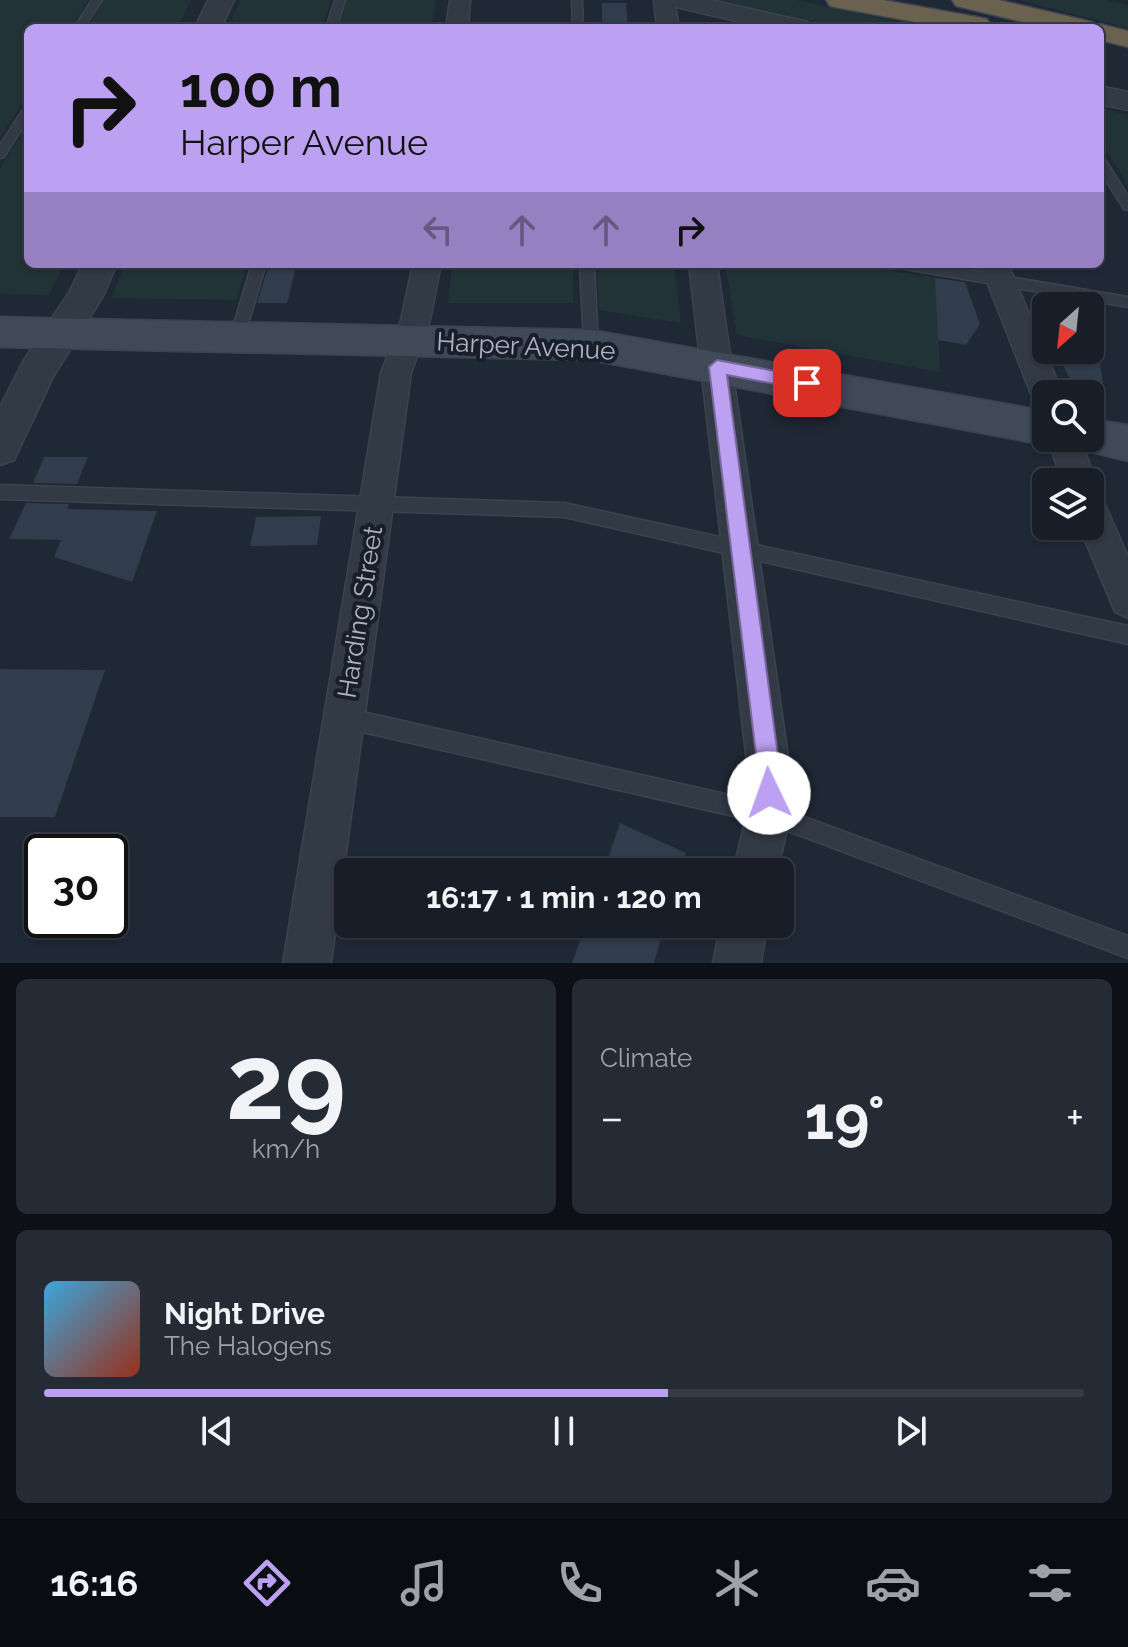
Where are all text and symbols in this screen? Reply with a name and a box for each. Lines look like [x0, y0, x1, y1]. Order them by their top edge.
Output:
text: 100 m [180, 54, 342, 120]
icon: right [48, 56, 152, 160]
text: Harper Avenue [180, 121, 428, 163]
icon: left [416, 208, 460, 252]
icon: ahead [500, 208, 544, 252]
icon: ahead [584, 208, 628, 252]
icon: right [668, 208, 712, 252]
north arrow [1032, 292, 1104, 364]
map controls [1032, 292, 1104, 540]
street label: Harper Avenue [436, 326, 616, 366]
pin [773, 349, 841, 417]
icon: arrive [785, 361, 829, 405]
button: search [1032, 380, 1104, 452]
button: layers [1032, 468, 1104, 540]
street label: Harding Street [332, 524, 388, 700]
position arrow [727, 751, 811, 835]
speed limit sign: 30 [24, 834, 128, 938]
text: 16:17 · 1 min · 120 m [426, 880, 702, 915]
text: 29 [226, 1021, 346, 1143]
text: Climate [600, 1043, 692, 1073]
text: 19° [805, 1083, 885, 1153]
text: − [600, 1092, 624, 1143]
text: + [1066, 1092, 1084, 1143]
text: km/h [252, 1134, 320, 1164]
text: Night Drive [164, 1296, 325, 1331]
text: The Halogens [164, 1331, 332, 1361]
icon: previous [195, 1409, 239, 1453]
icon: pause [542, 1409, 586, 1453]
icon: next [889, 1409, 933, 1453]
icon: directions [239, 1555, 295, 1611]
icon: music [396, 1555, 452, 1611]
icon: phone [552, 1555, 608, 1611]
icon: climate [709, 1555, 765, 1611]
icon: car [865, 1555, 921, 1611]
icon: filters [1022, 1555, 1078, 1611]
text: 16:16 [50, 1562, 138, 1604]

